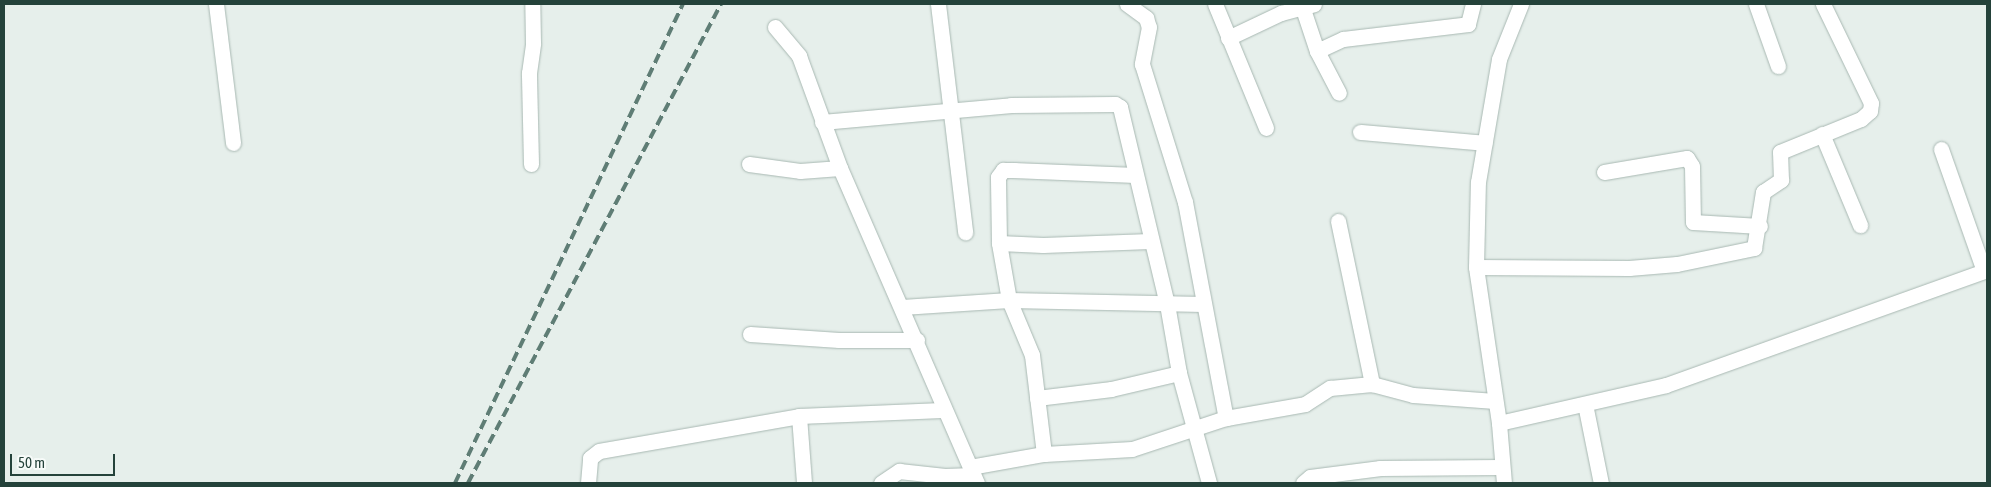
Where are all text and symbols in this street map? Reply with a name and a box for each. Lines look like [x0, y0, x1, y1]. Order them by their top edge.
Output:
scale bar [12, 444, 118, 476]
text: 50 m [18, 454, 45, 471]

